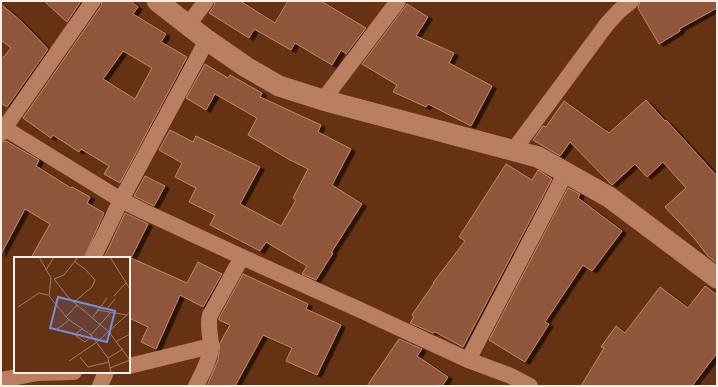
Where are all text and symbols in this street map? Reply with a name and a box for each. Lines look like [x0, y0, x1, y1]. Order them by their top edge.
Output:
inset map [14, 257, 130, 373]

